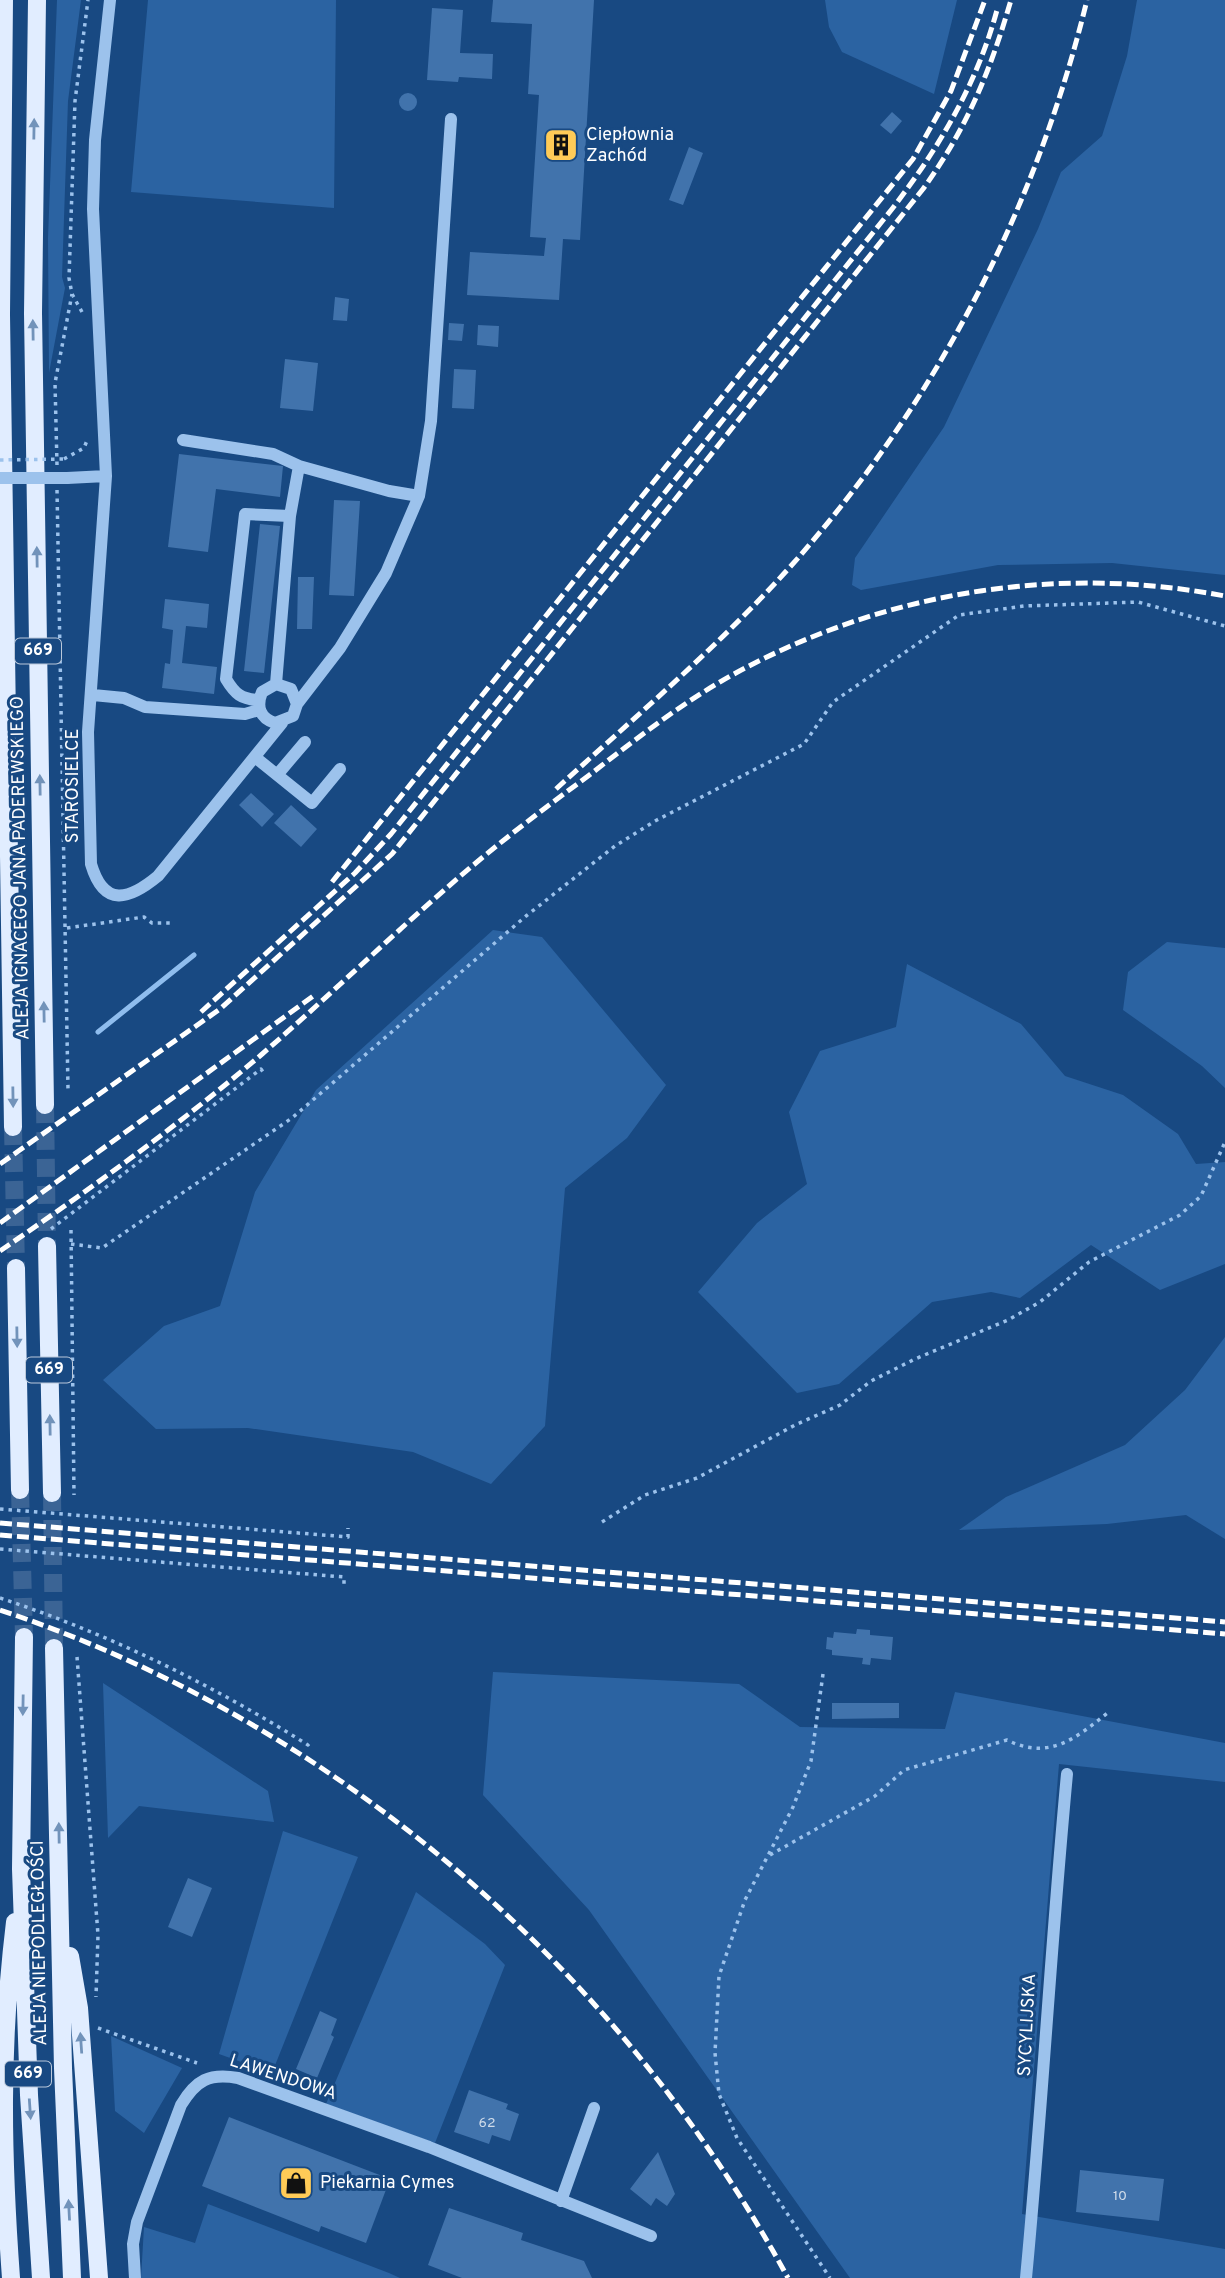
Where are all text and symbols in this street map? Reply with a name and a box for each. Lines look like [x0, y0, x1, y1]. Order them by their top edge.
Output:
one-way arrow [29, 117, 40, 139]
place label: Ciepłownia Zachód [586, 124, 674, 168]
building icon: Ciepłownia Zachód [542, 126, 580, 164]
one-way arrow [27, 318, 39, 340]
one-way arrow [31, 546, 43, 568]
road number: 669 [15, 638, 61, 664]
street label: ALEJA IGNACEGO JANA PADEREWSKIEGO [6, 696, 36, 1040]
street label: STAROSIELCE [62, 729, 85, 843]
one-way arrow [35, 773, 46, 795]
one-way arrow [38, 1001, 50, 1023]
one-way arrow [7, 1086, 19, 1108]
one-way arrow [11, 1326, 23, 1348]
road number: 669 [26, 1358, 72, 1382]
one-way arrow [45, 1414, 56, 1436]
one-way arrow [17, 1694, 29, 1716]
one-way arrow [53, 1822, 65, 1844]
street label: ALEJA NIEPODLEGŁOŚCI [25, 1840, 53, 2046]
street label: SYCYLIJSKA [1014, 1973, 1042, 2077]
one-way arrow [75, 2032, 86, 2054]
street label: LAWENDOWA [226, 2050, 340, 2106]
road number: 669 [5, 2062, 51, 2086]
one-way arrow [24, 2098, 35, 2120]
house number: 62 [479, 2115, 495, 2132]
shop icon: Piekarnia Cymes [277, 2164, 315, 2202]
place label: Piekarnia Cymes [320, 2172, 454, 2195]
house number: 10 [1113, 2188, 1127, 2205]
one-way arrow [64, 2199, 75, 2221]

